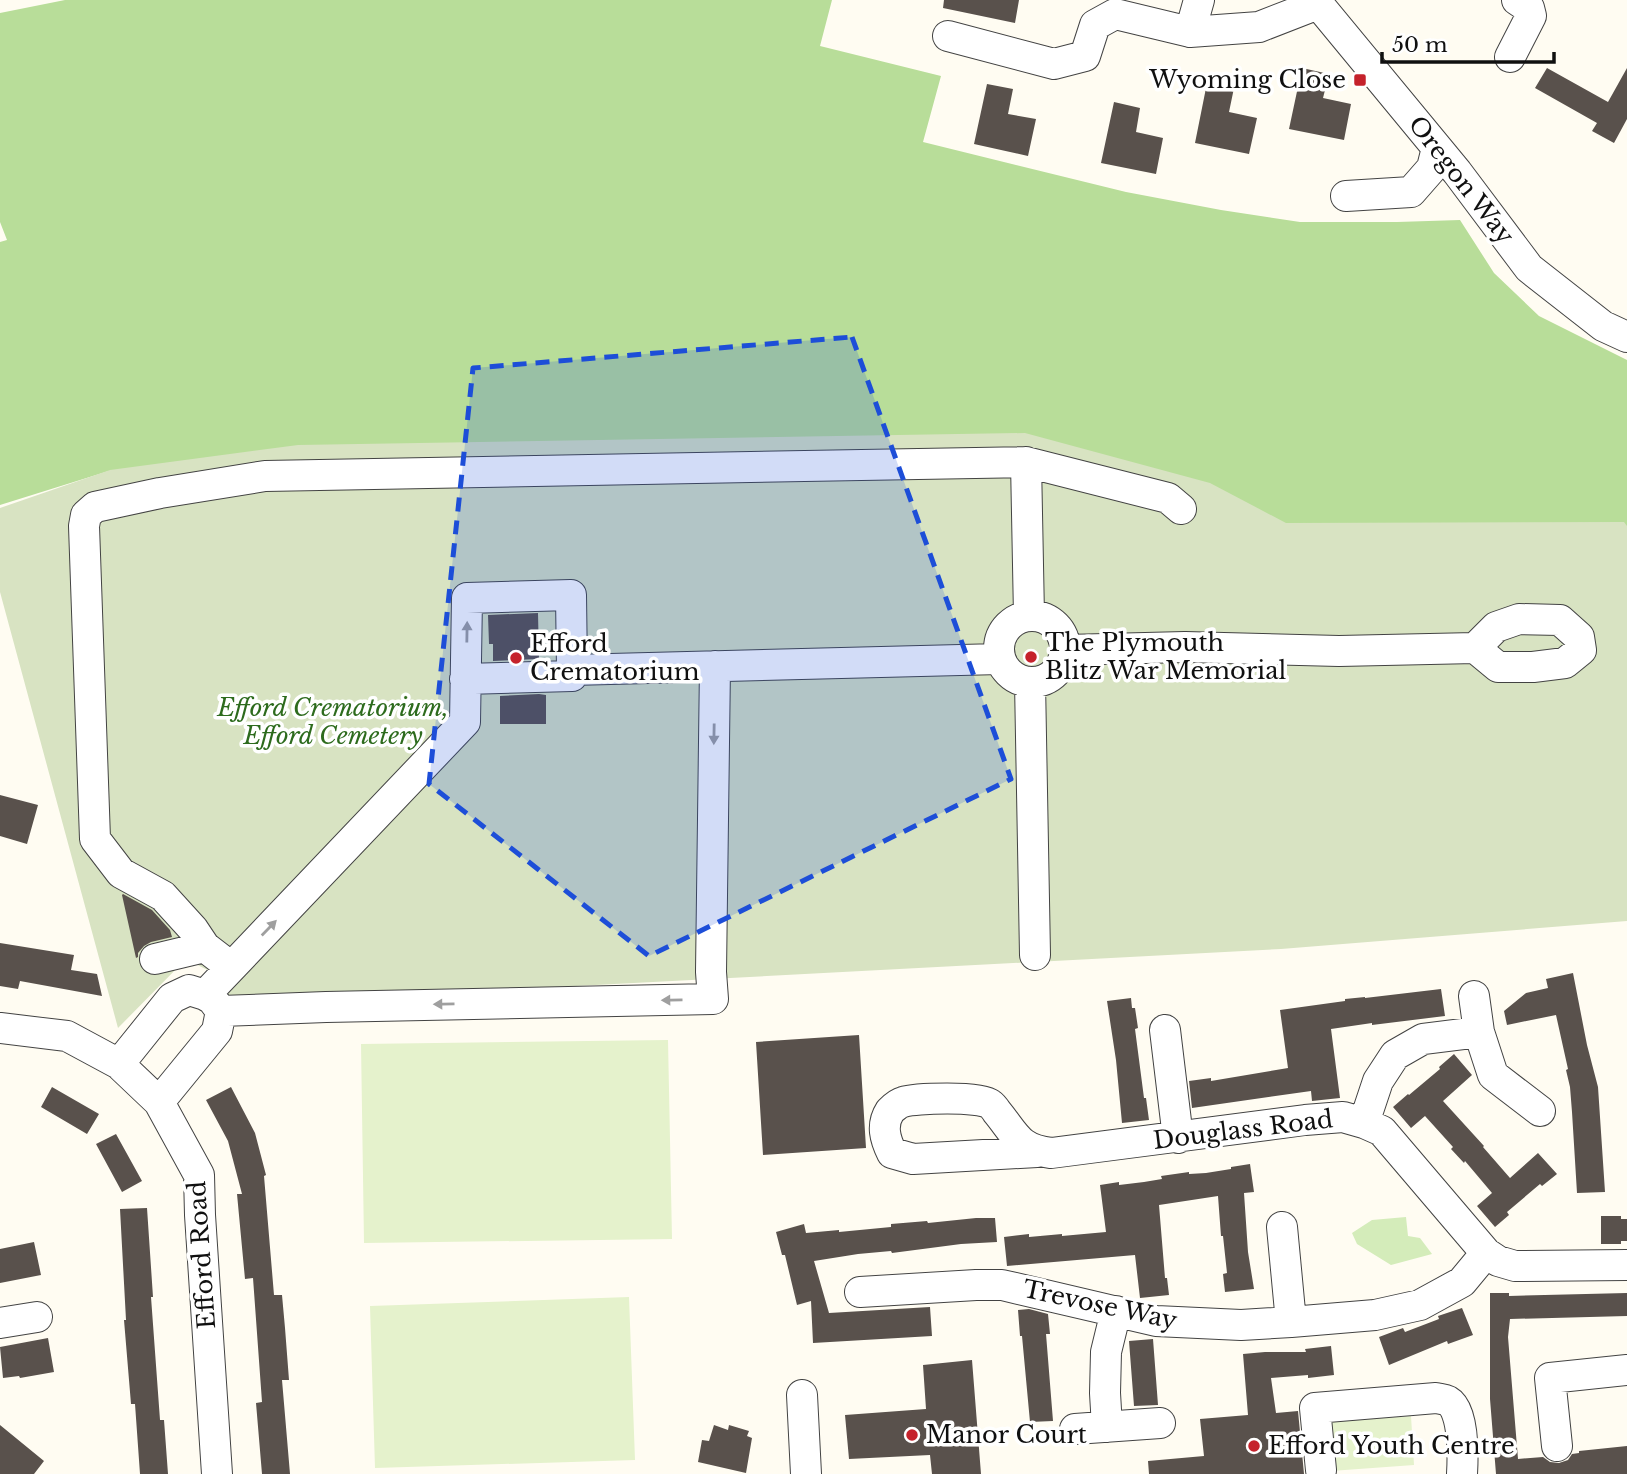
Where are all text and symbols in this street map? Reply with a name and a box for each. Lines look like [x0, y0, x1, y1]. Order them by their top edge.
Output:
scale bar [1382, 21, 1554, 65]
text: 50 m [1392, 32, 1448, 58]
place label: Wyoming Close [1148, 65, 1346, 94]
marker: Wyoming Close [1352, 72, 1368, 88]
street label: Oregon Way [1402, 110, 1521, 250]
one-way arrow [461, 621, 473, 643]
place label: The Plymouth Blitz War Memorial [1045, 628, 1287, 685]
place label: Efford Crematorium [530, 629, 700, 686]
marker: The Plymouth Blitz War Memorial [1023, 649, 1039, 665]
marker: Efford Crematorium [508, 650, 524, 666]
park label: Efford Crematorium, Efford Cemetery [216, 693, 449, 750]
one-way arrow [708, 724, 719, 746]
one-way arrow [261, 919, 277, 936]
one-way arrow [661, 994, 683, 1005]
one-way arrow [433, 999, 455, 1010]
street label: Douglass Road [1151, 1104, 1335, 1155]
street label: Efford Road [182, 1180, 221, 1330]
street label: Trevose Way [1020, 1274, 1180, 1335]
place label: Manor Court [926, 1420, 1087, 1449]
marker: Manor Court [904, 1427, 920, 1443]
place label: Efford Youth Centre [1268, 1431, 1515, 1460]
marker: Efford Youth Centre [1246, 1438, 1262, 1454]

